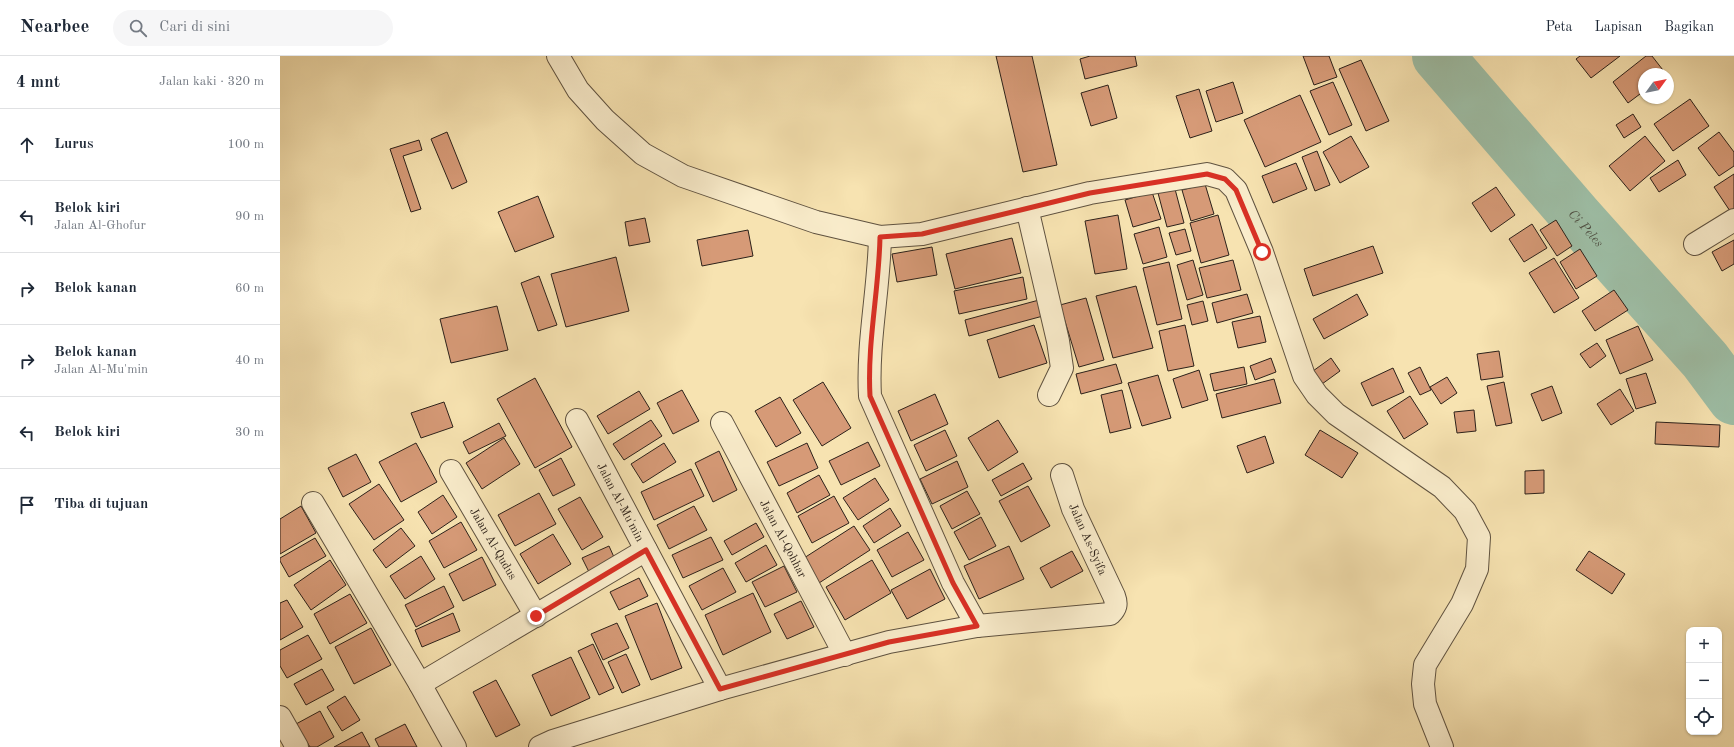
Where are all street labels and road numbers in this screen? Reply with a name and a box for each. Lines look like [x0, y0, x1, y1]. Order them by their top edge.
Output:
street label: Jalan Al-Mu'min [594, 461, 646, 544]
street label: Jalan Al-Qohhar [757, 498, 808, 580]
street label: Jalan As-Syifa [1066, 502, 1108, 577]
street label: Jalan Al-Qudus [467, 506, 518, 582]

